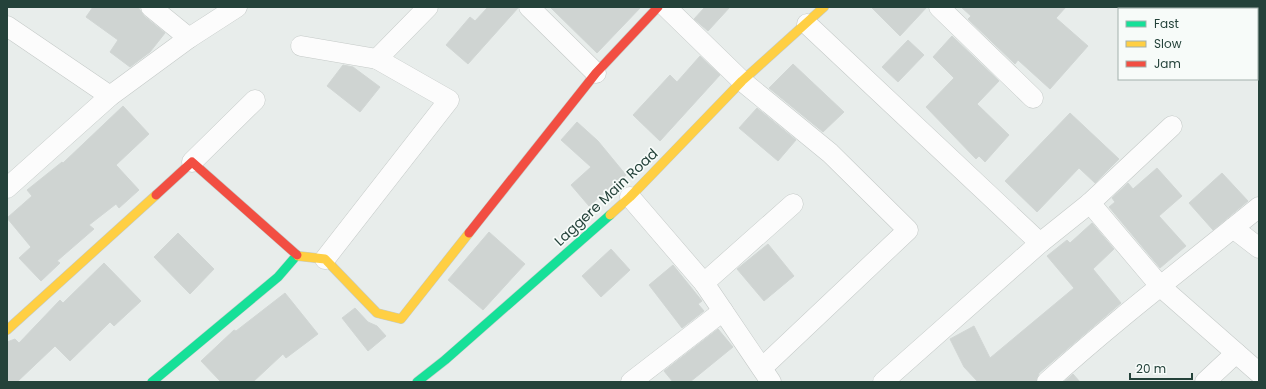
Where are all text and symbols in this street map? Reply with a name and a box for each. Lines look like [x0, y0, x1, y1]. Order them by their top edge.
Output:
legend [1118, 8, 1258, 80]
text: Fast [1154, 15, 1179, 32]
text: Slow [1154, 35, 1182, 52]
text: Jam [1154, 55, 1181, 72]
street label: Laggere Main Road [550, 144, 662, 250]
scale bar [1130, 355, 1192, 381]
text: 20 m [1136, 360, 1166, 377]

